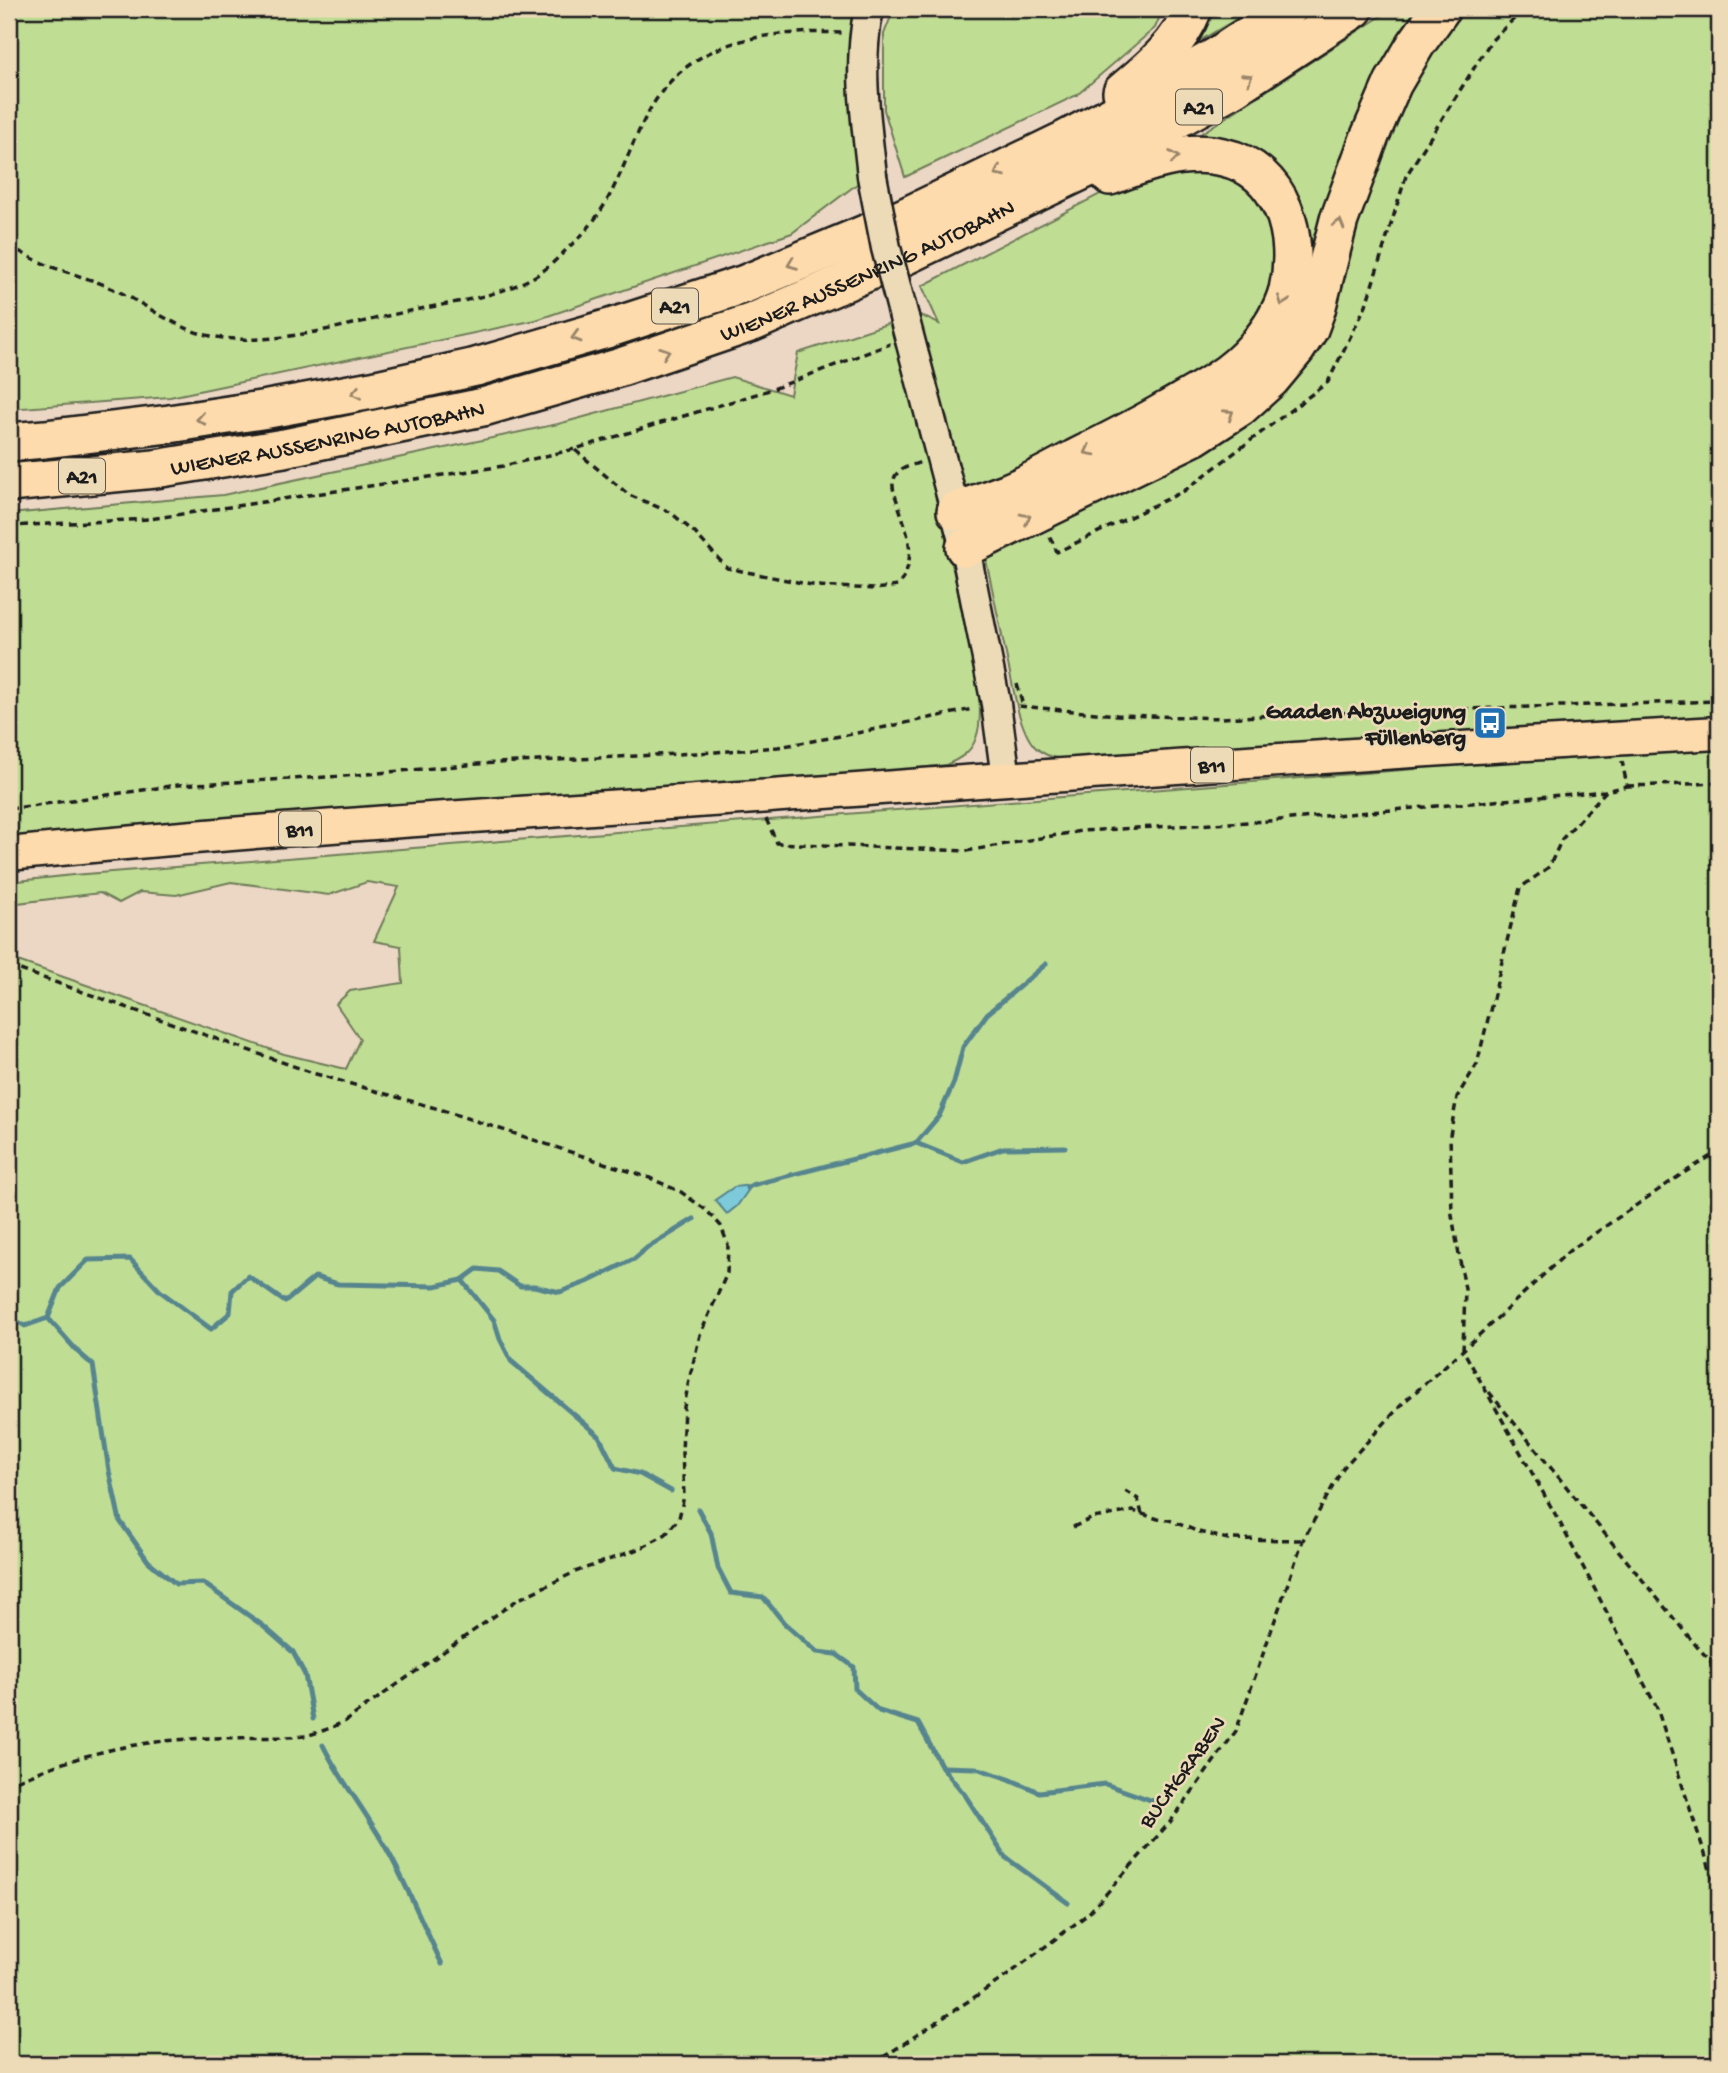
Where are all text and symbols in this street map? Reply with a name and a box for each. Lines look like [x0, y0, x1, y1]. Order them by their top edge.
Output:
one-way arrow [1240, 74, 1253, 87]
road number: A21 [1176, 90, 1222, 124]
one-way arrow [1168, 149, 1180, 164]
one-way arrow [994, 163, 1006, 177]
street label: WIENER AUSSENRING AUTOBAHN [717, 195, 1020, 349]
one-way arrow [1330, 218, 1345, 230]
one-way arrow [786, 256, 798, 270]
road number: A21 [652, 288, 698, 324]
one-way arrow [1278, 295, 1292, 307]
one-way arrow [571, 329, 583, 344]
one-way arrow [659, 346, 671, 360]
one-way arrow [350, 384, 362, 399]
street label: WIENER AUSSENRING AUTOBAHN [169, 397, 488, 483]
one-way arrow [1221, 410, 1234, 423]
one-way arrow [195, 412, 207, 427]
one-way arrow [1084, 443, 1096, 457]
road number: A21 [59, 458, 105, 494]
one-way arrow [1019, 512, 1031, 526]
place label: Gaaden Abzweigung Füllenberg [1266, 700, 1466, 753]
bus stop icon: Gaaden Abzweigung Füllenberg [1471, 704, 1509, 742]
road number: B11 [1191, 748, 1233, 782]
road number: B11 [279, 812, 321, 846]
street label: BUCHGRABEN [1134, 1712, 1234, 1835]

